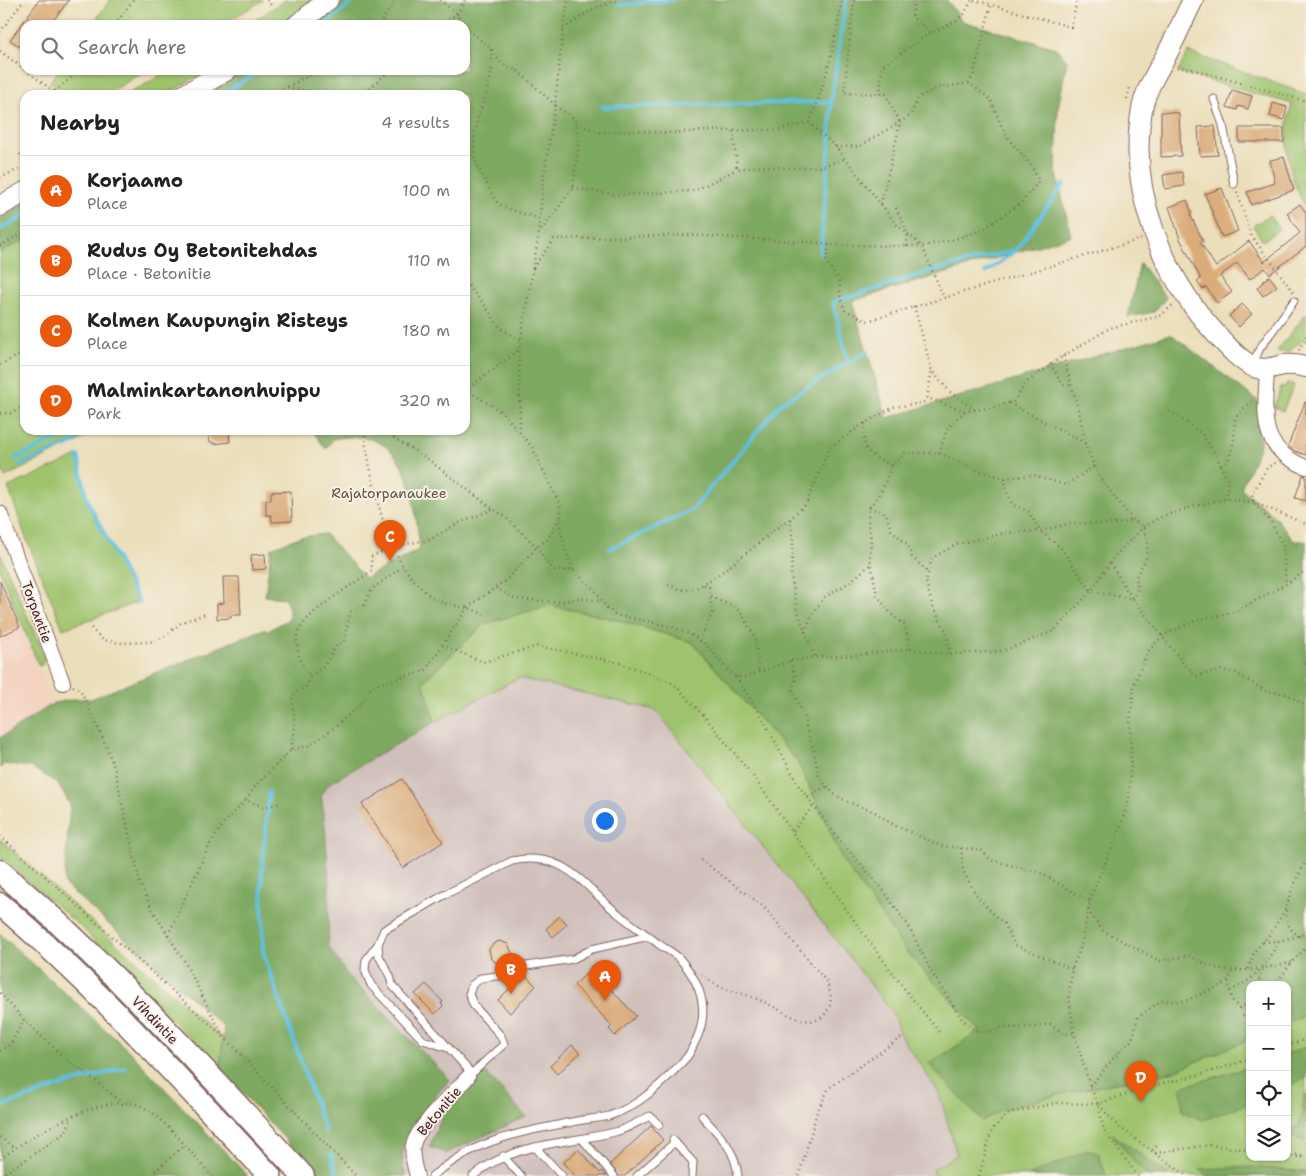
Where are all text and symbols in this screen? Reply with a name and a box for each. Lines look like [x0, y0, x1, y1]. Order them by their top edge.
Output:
search box [20, 20, 470, 75]
icon: search [38, 34, 66, 62]
text: Search here [78, 35, 187, 60]
text: Nearby [40, 109, 120, 137]
text: 4 results [381, 112, 450, 133]
text: Korjaamo [87, 168, 183, 193]
text: A [50, 180, 62, 201]
text: 100 m [402, 180, 450, 201]
text: Place [87, 193, 128, 214]
text: Rudus Oy Betonitehdas [87, 238, 318, 263]
text: B [51, 250, 61, 271]
text: 110 m [407, 250, 450, 271]
text: Place · Betonitie [87, 263, 212, 284]
text: Kolmen Kaupungin Risteys [87, 308, 348, 333]
text: C [51, 320, 61, 341]
text: 180 m [402, 320, 450, 341]
text: Place [87, 333, 128, 354]
text: Malminkartanonhuippu [87, 378, 321, 403]
text: D [50, 390, 62, 411]
text: 320 m [399, 390, 450, 411]
text: Park [87, 403, 121, 424]
park label: Rajatorpanaukee [331, 484, 447, 502]
pin: C [374, 520, 406, 561]
street label: Torpantie [18, 579, 56, 645]
your location [592, 808, 618, 834]
pin: B [495, 953, 527, 994]
pin: A [589, 960, 621, 1001]
map controls [1246, 981, 1291, 1161]
button: + [1246, 981, 1291, 1026]
street label: Vihdintie [128, 992, 182, 1048]
button: − [1246, 1026, 1291, 1071]
pin: D [1125, 1061, 1157, 1102]
button: locate [1246, 1071, 1291, 1116]
street label: Betonitie [413, 1082, 465, 1140]
button: layers [1246, 1116, 1291, 1161]

